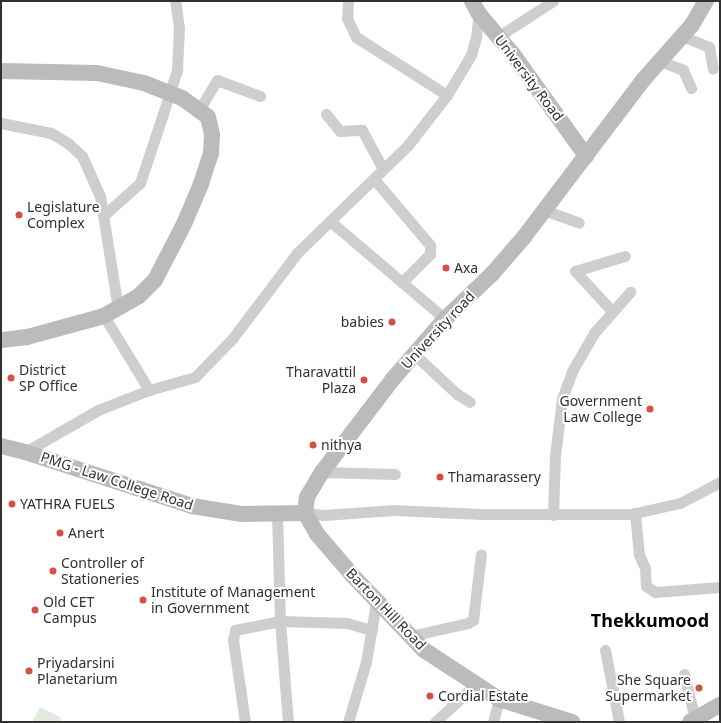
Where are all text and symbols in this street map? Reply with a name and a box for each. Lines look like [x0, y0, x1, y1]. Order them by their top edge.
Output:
street label: University Road [491, 32, 567, 124]
place label: Legislature Complex [27, 199, 100, 232]
marker: Legislature Complex [14, 210, 24, 220]
place label: Axa [454, 260, 478, 276]
marker: Axa [441, 263, 451, 273]
street label: University road [398, 288, 478, 372]
place label: babies [341, 314, 384, 330]
marker: babies [387, 317, 397, 327]
place label: District SP Office [19, 362, 78, 394]
place label: Tharavattil Plaza [286, 364, 356, 396]
marker: District SP Office [6, 373, 16, 383]
marker: Tharavattil Plaza [359, 375, 369, 385]
place label: Government Law College [559, 393, 642, 426]
marker: Government Law College [645, 404, 655, 414]
place label: nithya [321, 437, 362, 453]
marker: nithya [308, 440, 318, 450]
street label: PMG - Law College Road [39, 448, 195, 514]
place label: Thamarassery [448, 469, 541, 485]
marker: Thamarassery [435, 472, 445, 482]
place label: YATHRA FUELS [20, 496, 115, 512]
marker: YATHRA FUELS [7, 499, 17, 509]
place label: Anert [68, 525, 104, 541]
marker: Anert [55, 528, 65, 538]
place label: Controller of Stationeries [61, 555, 144, 588]
street label: Barton Hill Road [343, 565, 429, 653]
marker: Controller of Stationeries [48, 566, 58, 576]
place label: Institute of Management in Government [151, 584, 315, 616]
place label: Old CET Campus [43, 594, 97, 626]
marker: Institute of Management in Government [138, 595, 148, 605]
marker: Old CET Campus [30, 605, 40, 615]
district label: Thekkumood [591, 609, 709, 631]
place label: Priyadarsini Planetarium [37, 655, 118, 688]
marker: Priyadarsini Planetarium [24, 666, 34, 676]
place label: She Square Supermarket [605, 672, 691, 704]
marker: She Square Supermarket [694, 683, 704, 693]
place label: Cordial Estate [438, 688, 528, 704]
marker: Cordial Estate [425, 691, 435, 701]

